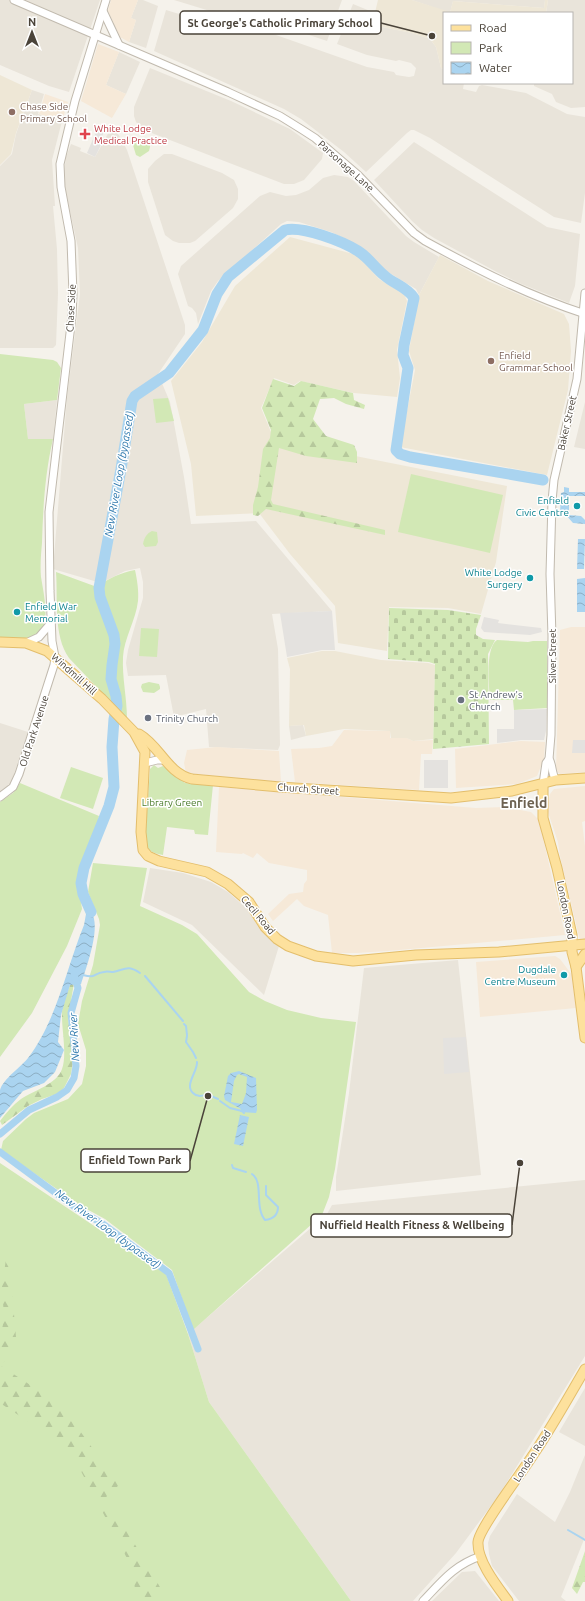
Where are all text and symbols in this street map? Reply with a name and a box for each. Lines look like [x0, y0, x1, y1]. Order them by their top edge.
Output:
callout: St George's Catholic Primary School [180, 11, 381, 34]
north arrow [12, 12, 52, 52]
legend [443, 12, 573, 84]
text: N [28, 16, 36, 28]
text: St George's Catholic Primary School [187, 17, 373, 29]
text: Road [479, 21, 507, 34]
text: Park [479, 41, 503, 54]
text: Water [479, 61, 512, 74]
place label: Chase Side Primary School [20, 101, 87, 124]
marker: Chase Side Primary School [7, 107, 17, 117]
place label: White Lodge Medical Practice [94, 123, 167, 146]
marker: White Lodge Medical Practice [79, 128, 91, 140]
street label: Parsonage Lane [316, 138, 376, 194]
street label: Chase Side [64, 284, 78, 332]
place label: Enfield Grammar School [499, 350, 573, 373]
marker: Enfield Grammar School [486, 356, 496, 366]
street label: Baker Street [555, 394, 579, 451]
water label: New River Loop (bypassed) [102, 410, 137, 538]
place label: Enfield Civic Centre [516, 495, 569, 518]
marker: Enfield Civic Centre [572, 501, 582, 511]
place label: White Lodge Surgery [465, 567, 522, 590]
marker: White Lodge Surgery [525, 573, 535, 583]
place label: Enfield War Memorial [25, 601, 77, 624]
marker: Enfield War Memorial [12, 607, 22, 617]
street label: Silver Street [547, 629, 558, 683]
street label: Windmill Hill [49, 651, 99, 697]
place label: St Andrew's Church [469, 689, 522, 712]
street label: Old Park Avenue [17, 694, 51, 768]
marker: St Andrew's Church [456, 695, 466, 705]
marker: Trinity Church [143, 713, 153, 723]
place label: Trinity Church [156, 713, 218, 724]
street label: Church Street [277, 781, 339, 797]
district label: Enfield [501, 795, 547, 811]
park label: Library Green [142, 797, 202, 808]
street label: London Road [555, 880, 577, 940]
street label: Cecil Road [239, 894, 277, 937]
place label: Dugdale Centre Museum [485, 964, 556, 987]
marker: Dugdale Centre Museum [559, 970, 569, 980]
water label: New River [67, 1012, 81, 1062]
callout: Enfield Town Park [81, 1149, 190, 1172]
text: Enfield Town Park [89, 1154, 182, 1166]
water label: New River Loop (bypassed) [52, 1187, 163, 1272]
callout: Nuffield Health Fitness & Wellbeing [311, 1214, 512, 1237]
text: Nuffield Health Fitness & Wellbeing [320, 1219, 504, 1231]
street label: London Road [511, 1428, 553, 1484]

